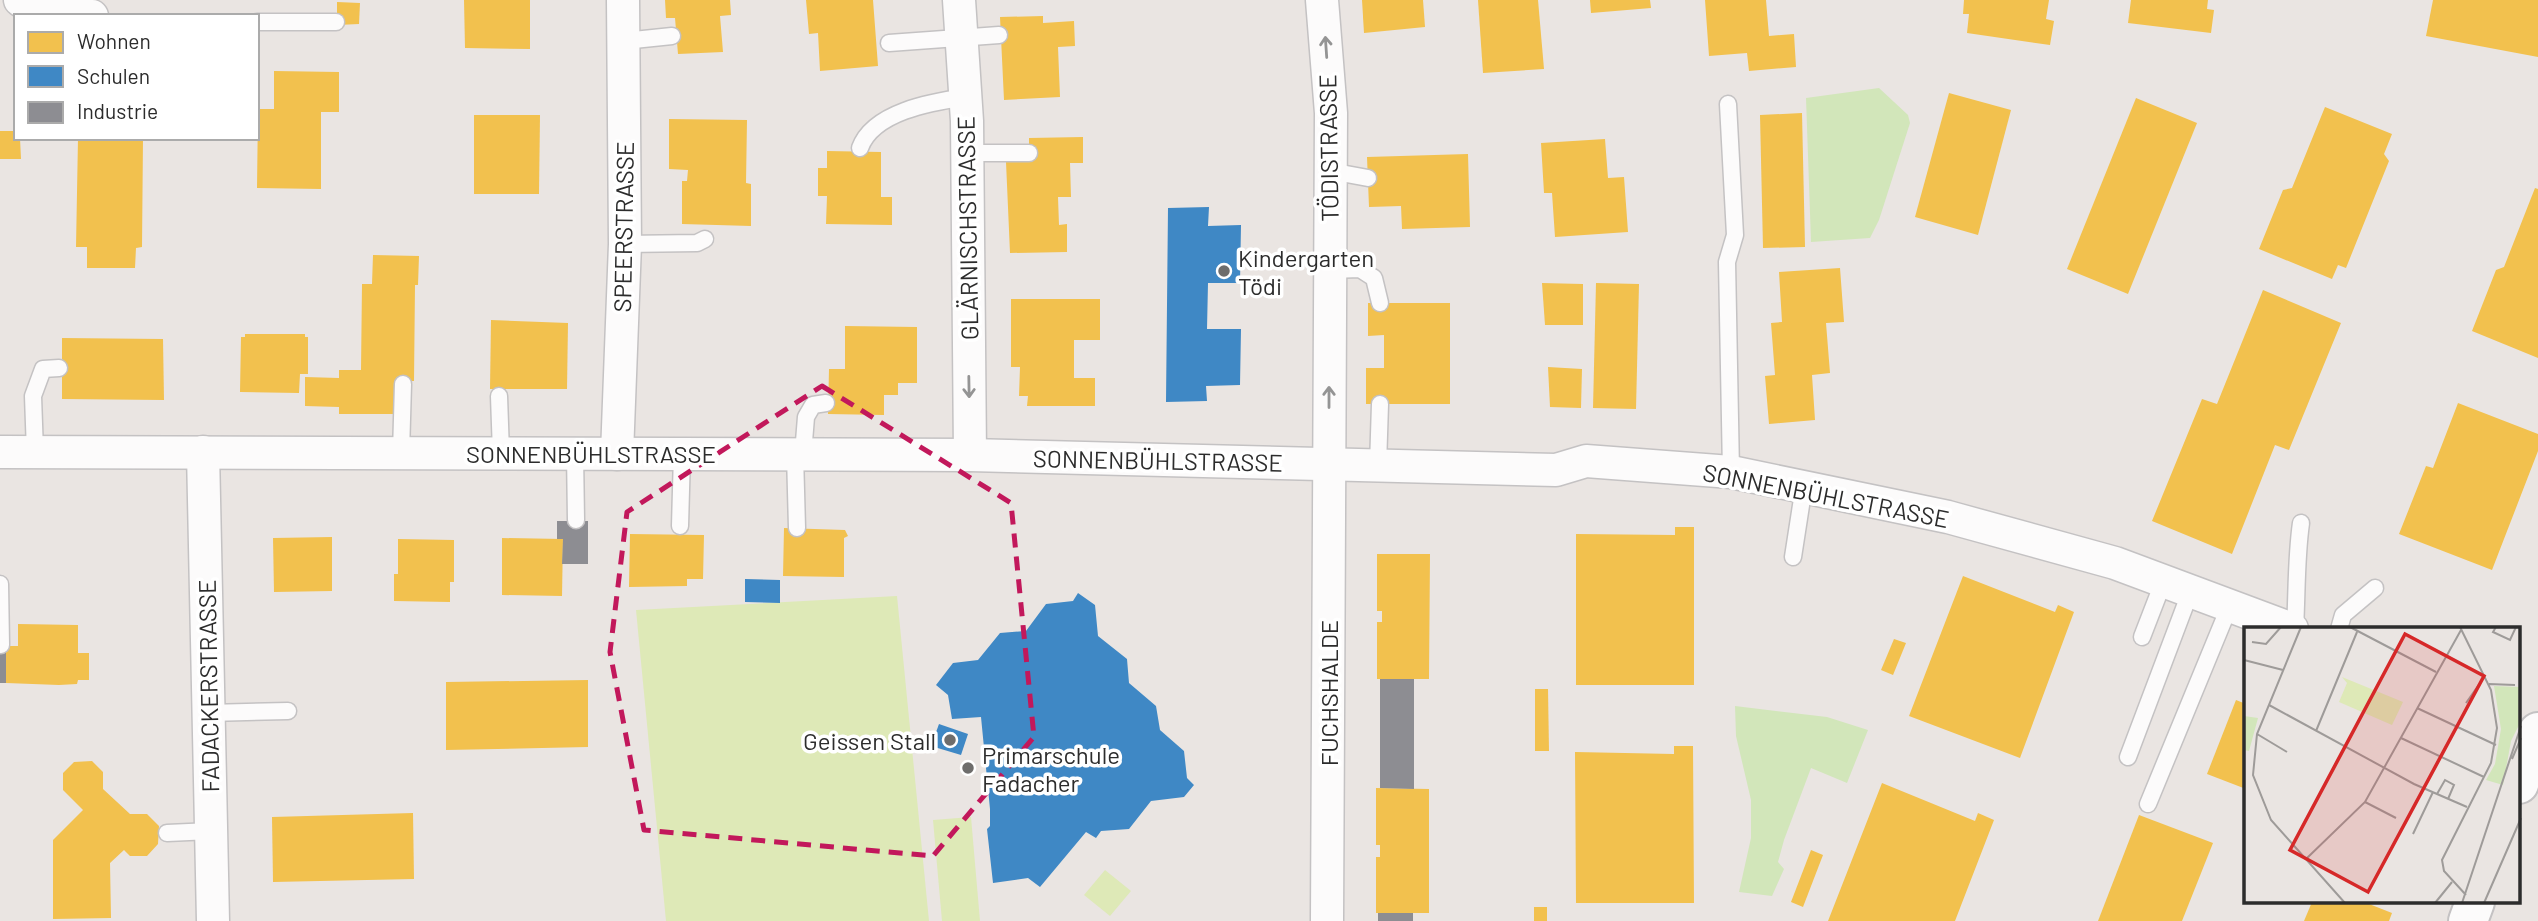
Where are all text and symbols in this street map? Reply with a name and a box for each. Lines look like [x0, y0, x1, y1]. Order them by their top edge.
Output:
legend [14, 14, 259, 140]
text: Wohnen [77, 28, 151, 53]
one-way arrow [1319, 36, 1332, 59]
text: Schulen [77, 63, 150, 88]
street label: TÖDISTRASSE [1312, 74, 1344, 222]
text: Industrie [77, 98, 158, 123]
street label: GLÄRNISCHSTRASSE [951, 116, 983, 340]
street label: SPEERSTRASSE [607, 141, 639, 313]
place label: Kindergarten Tödi [1238, 243, 1374, 300]
marker: Kindergarten Tödi [1216, 263, 1232, 279]
one-way arrow [962, 375, 976, 398]
one-way arrow [1322, 385, 1336, 408]
street label: SONNENBÜHLSTRASSE [466, 439, 716, 468]
street label: SONNENBÜHLSTRASSE [1033, 443, 1283, 477]
street label: SONNENBÜHLSTRASSE [1700, 457, 1952, 533]
street label: FADACKERSTRASSE [192, 579, 224, 793]
street label: FUCHSHALDE [1314, 620, 1343, 766]
inset map [2244, 627, 2520, 904]
place label: Geissen Stall [803, 726, 936, 755]
marker: Geissen Stall [942, 732, 958, 748]
place label: Primarschule Fadacher [982, 740, 1120, 797]
marker: Primarschule Fadacher [960, 760, 976, 776]

